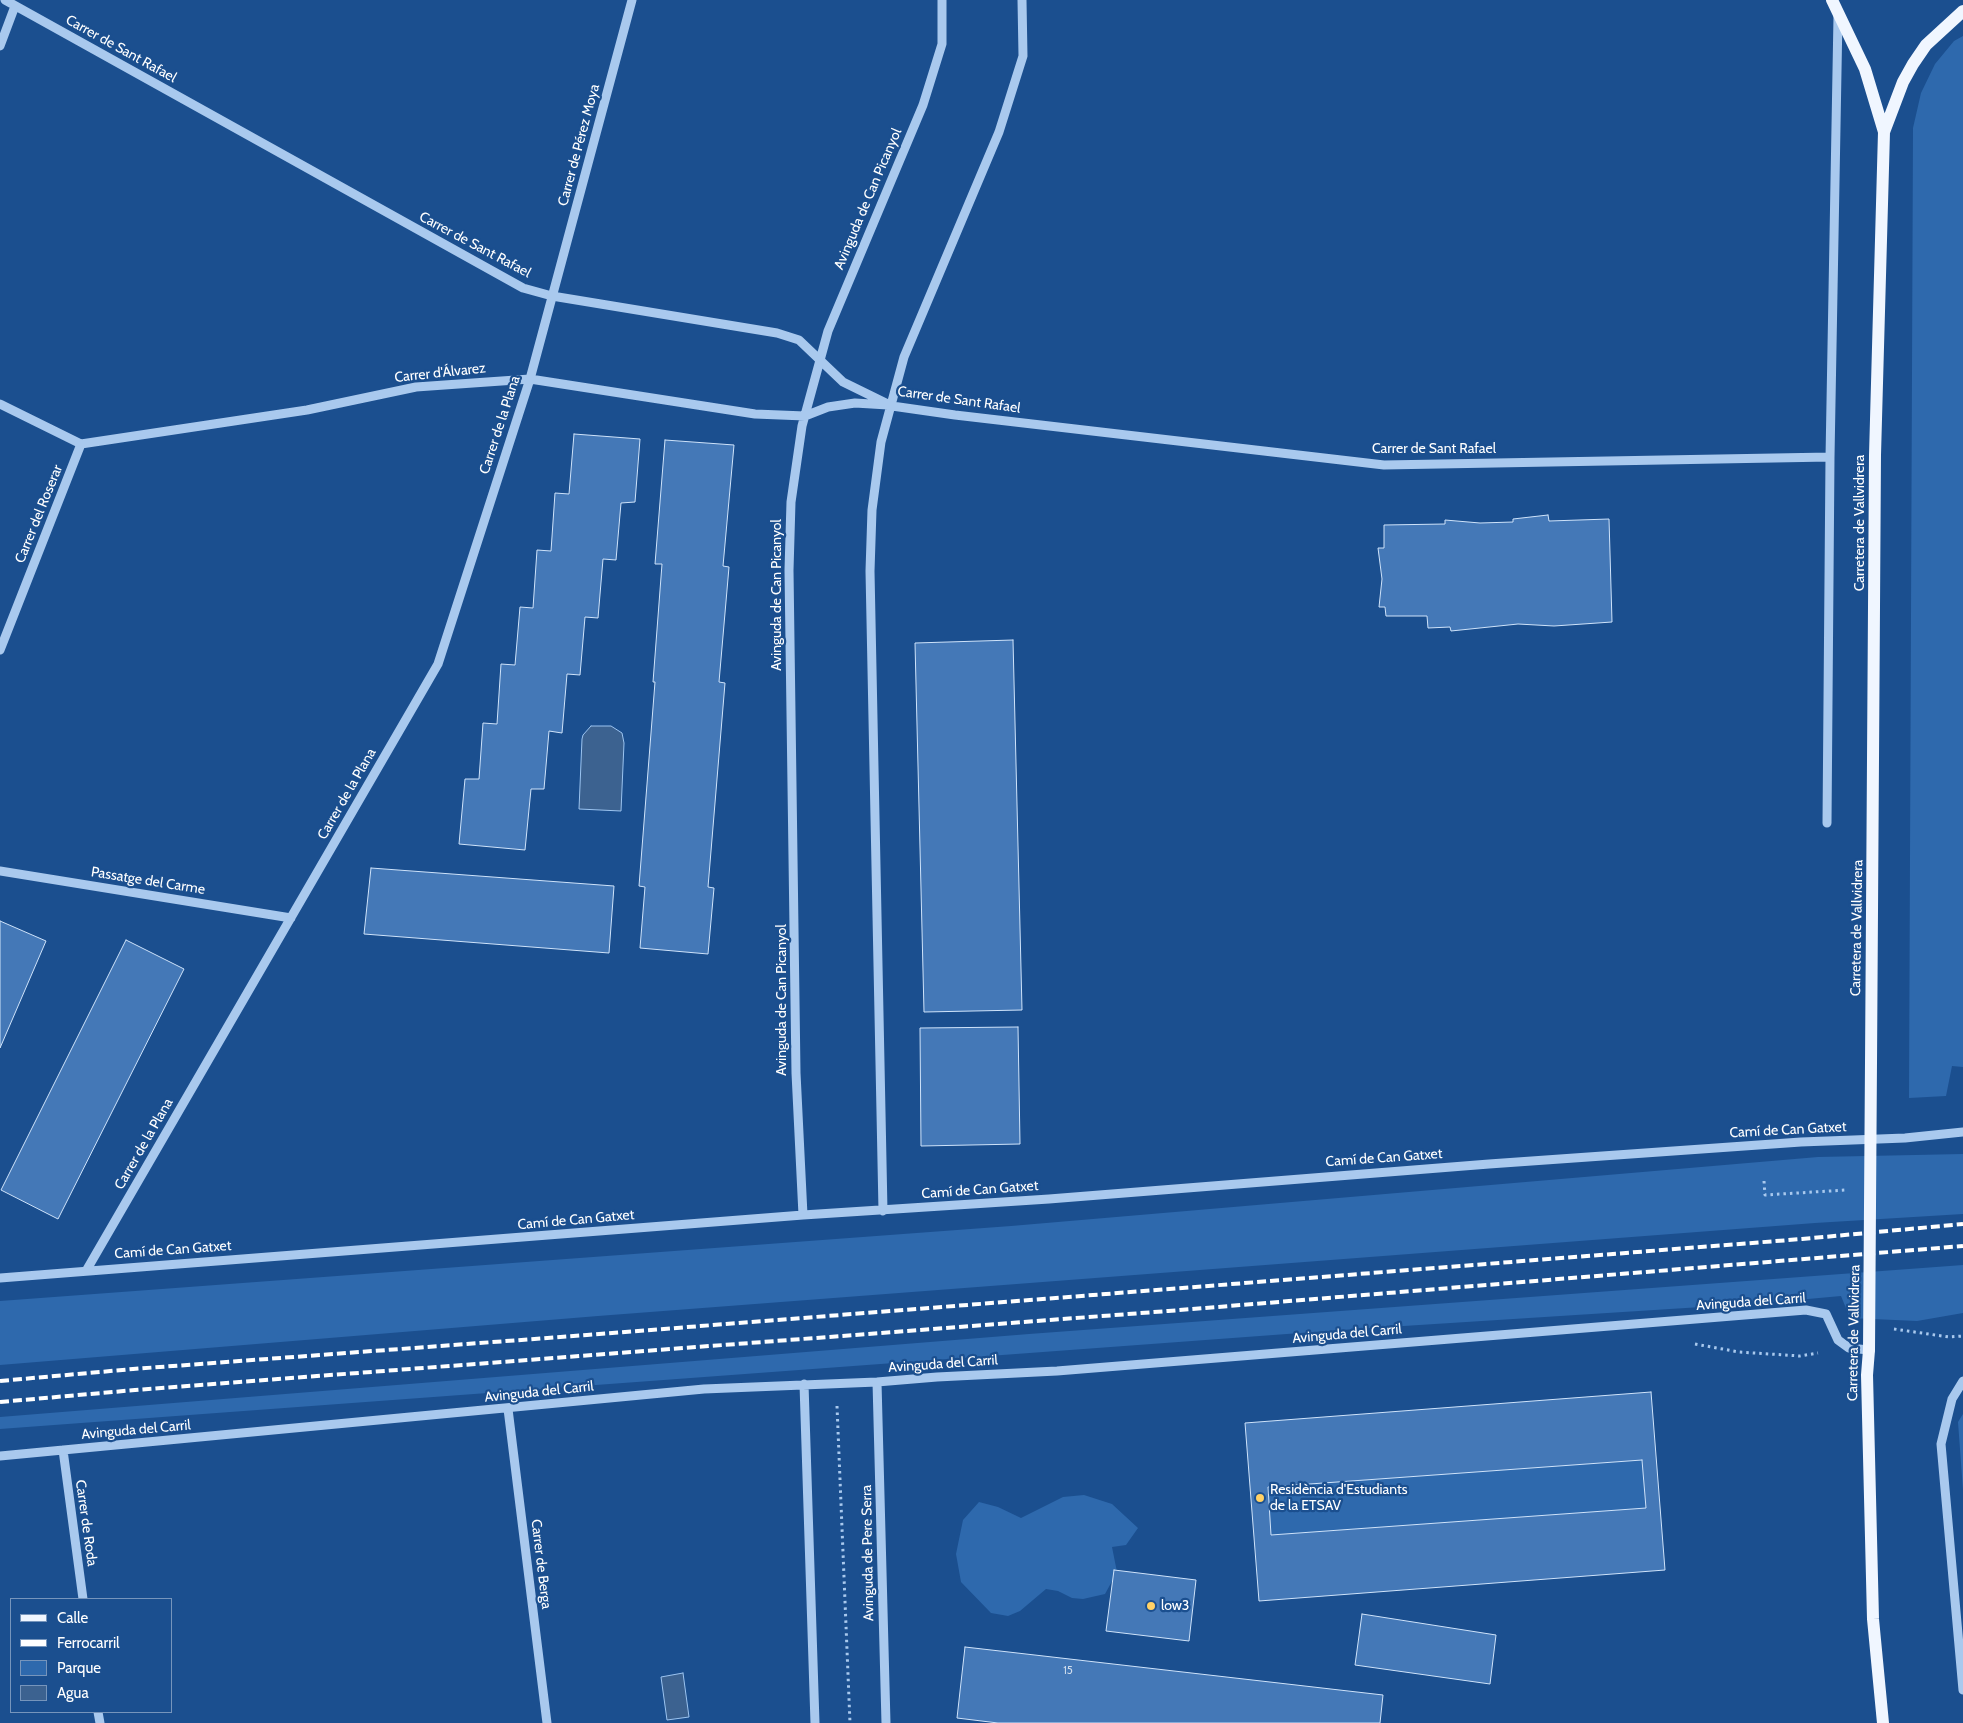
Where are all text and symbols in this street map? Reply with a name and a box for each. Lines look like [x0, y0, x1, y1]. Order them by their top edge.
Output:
street label: Carrer de Sant Rafael [63, 12, 179, 86]
street label: Carrer de Pérez Moya [555, 82, 603, 208]
street label: Avinguda de Can Picanyol [831, 126, 905, 272]
street label: Carrer de Sant Rafael [416, 208, 534, 282]
street label: Carrer d'Álvarez [394, 360, 486, 386]
street label: Carrer de la Plana [476, 374, 524, 476]
street label: Carrer de Sant Rafael [896, 383, 1022, 417]
street label: Carrer de Sant Rafael [1372, 441, 1496, 457]
street label: Carretera de Vallvidrera [1852, 455, 1868, 591]
street label: Carrer del Roserar [12, 462, 66, 566]
street label: Avinguda de Can Picanyol [769, 519, 785, 671]
street label: Carrer de la Plana [314, 745, 380, 843]
street label: Carretera de Vallvidrera [1847, 860, 1867, 996]
street label: Passatge del Carme [90, 864, 206, 898]
street label: Avinguda de Can Picanyol [774, 924, 790, 1076]
street label: Carrer de la Plana [111, 1095, 177, 1193]
street label: Camí de Can Gatxet [1729, 1119, 1847, 1141]
street label: Camí de Can Gatxet [1325, 1146, 1443, 1170]
street label: Camí de Can Gatxet [921, 1178, 1039, 1202]
street label: Camí de Can Gatxet [517, 1207, 635, 1233]
street label: Camí de Can Gatxet [114, 1238, 232, 1262]
street label: Carretera de Vallvidrera [1844, 1265, 1864, 1401]
street label: Avinguda del Carril [1696, 1290, 1806, 1314]
street label: Avinguda del Carril [1292, 1321, 1402, 1347]
street label: Avinguda del Carril [888, 1352, 998, 1376]
street label: Avinguda del Carril [484, 1378, 594, 1406]
street label: Avinguda del Carril [81, 1417, 191, 1443]
street label: Carrer de Roda [72, 1479, 100, 1567]
place label: Residència d'Estudiants de la ETSAV [1270, 1482, 1407, 1514]
street label: Avinguda de Pere Serra [858, 1485, 878, 1621]
marker: Residència d'Estudiants de la ETSAV [1254, 1492, 1266, 1504]
street label: Carrer de Berga [527, 1518, 555, 1610]
legend [10, 1598, 172, 1713]
place label: low3 [1161, 1598, 1189, 1614]
marker: low3 [1145, 1600, 1157, 1612]
text: Calle [57, 1609, 88, 1627]
text: Ferrocarril [57, 1634, 120, 1652]
text: Parque [57, 1659, 101, 1677]
house number: 15 [1063, 1664, 1073, 1678]
text: Agua [57, 1684, 89, 1702]

